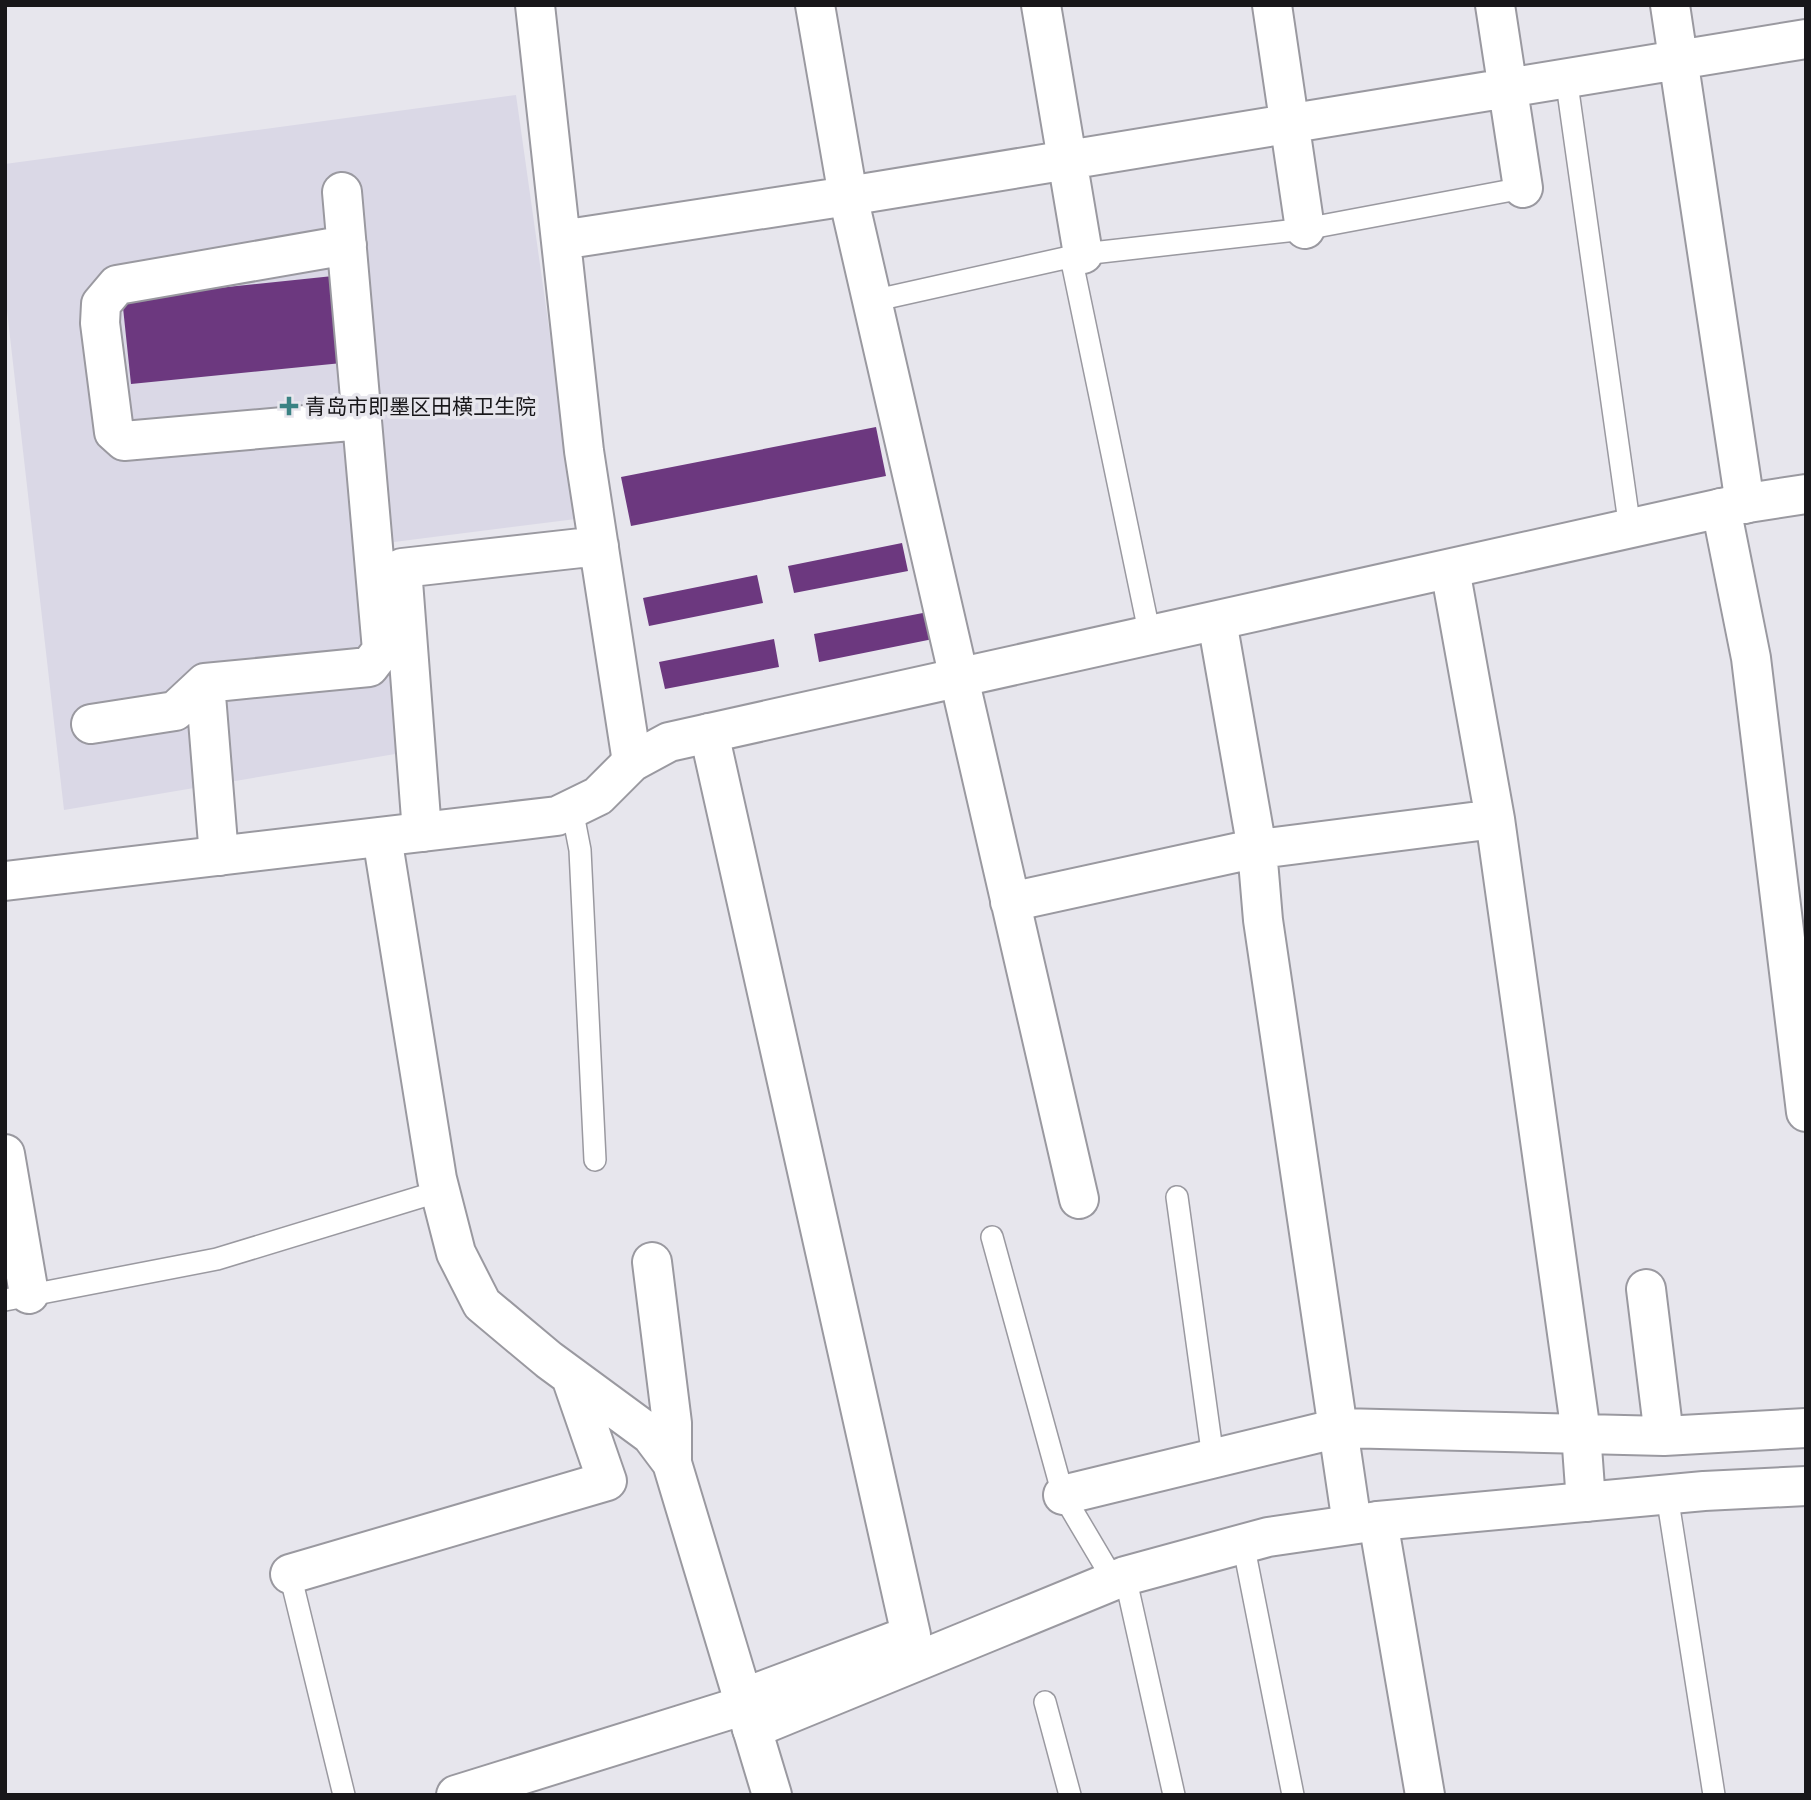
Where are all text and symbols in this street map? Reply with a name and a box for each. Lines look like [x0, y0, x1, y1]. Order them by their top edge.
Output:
place label: 青岛市即墨区田横卫生院 [305, 394, 536, 419]
marker: 青岛市即墨区田横卫生院 [279, 396, 299, 416]

